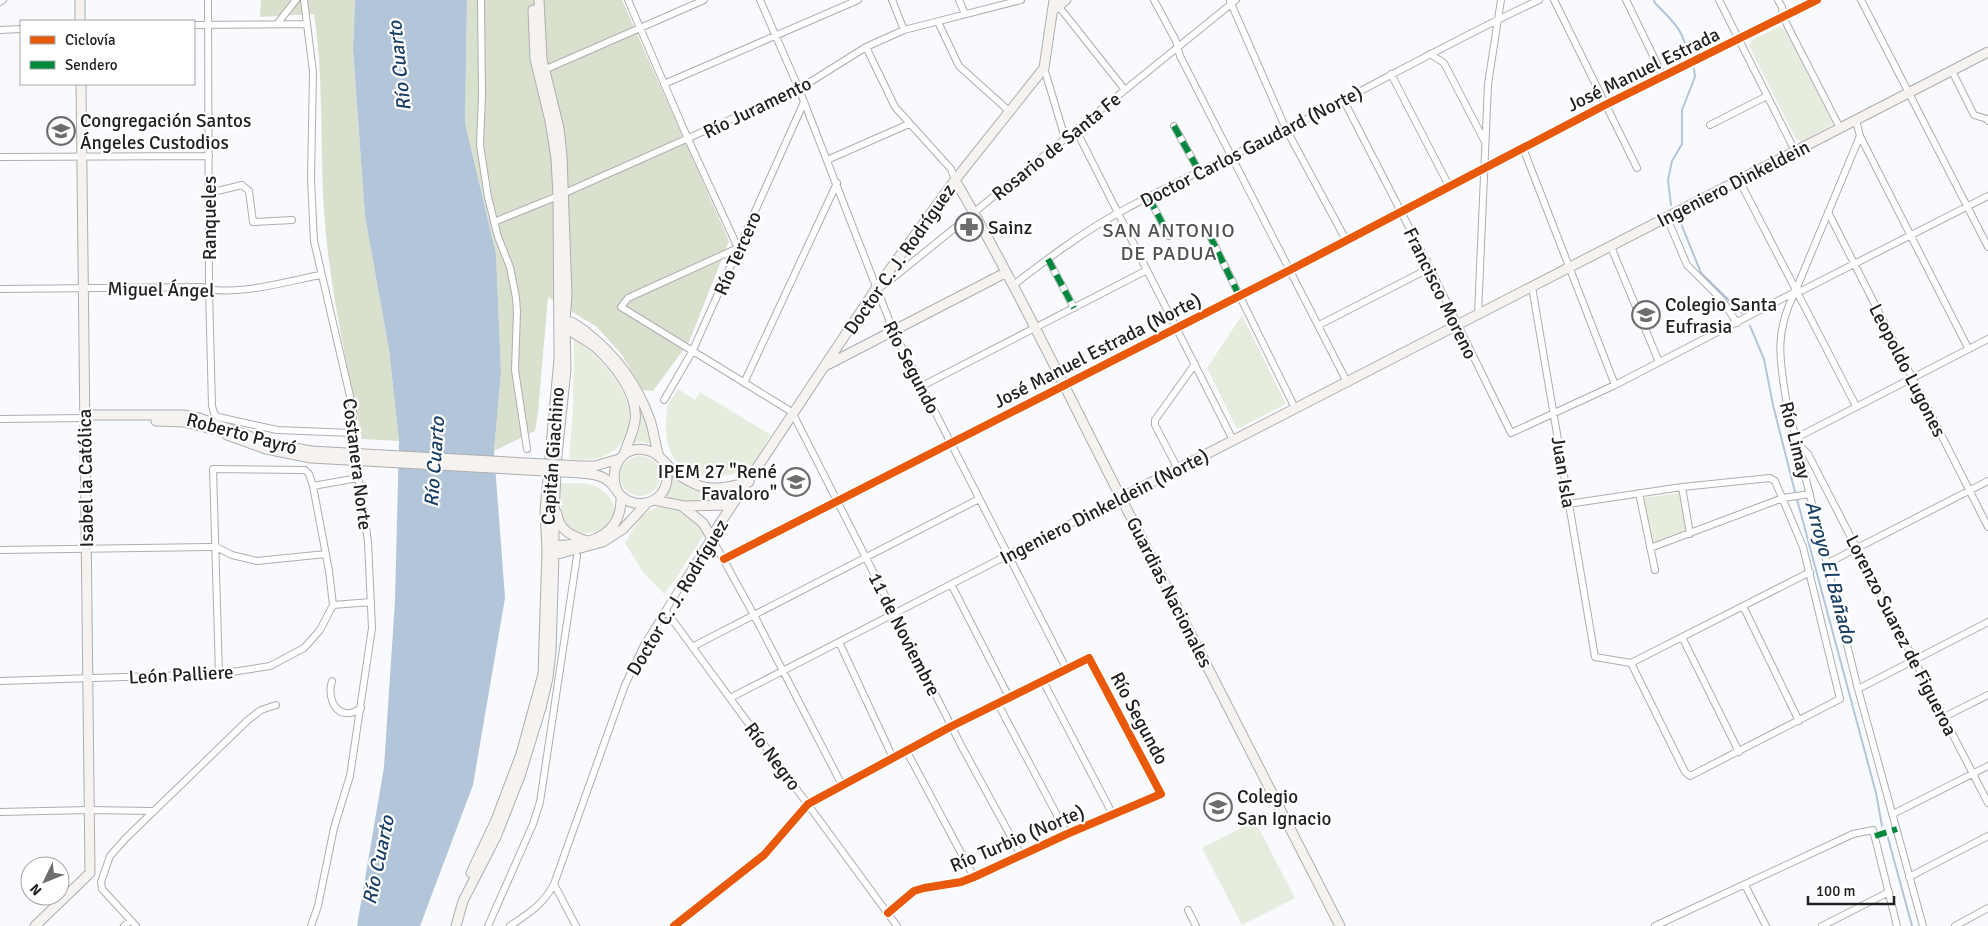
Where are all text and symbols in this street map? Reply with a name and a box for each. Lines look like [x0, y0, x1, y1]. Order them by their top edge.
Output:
water label: Río Cuarto [382, 18, 417, 112]
legend [20, 20, 195, 85]
street label: José Manuel Estrada [1563, 22, 1724, 117]
text: Ciclovía [65, 31, 116, 49]
text: Sendero [65, 56, 118, 74]
street label: Río Juramento [699, 71, 816, 144]
street label: Doctor Carlos Gaudard (Norte) [1136, 80, 1367, 213]
street label: Rosario de Santa Fe [987, 87, 1126, 206]
place label: Congregación Santos Ángeles Custodios [80, 109, 251, 155]
school or university icon: Congregación Santos Ángeles Custodios [46, 116, 76, 146]
street label: Ingeniero Dinkeldein [1653, 135, 1814, 233]
street label: Ranqueles [198, 176, 222, 260]
street label: Doctor C. J. Rodríguez [839, 180, 961, 340]
street label: Río Tercero [709, 208, 767, 299]
pharmacy icon: Sainz [954, 212, 984, 242]
place label: Sainz [988, 216, 1032, 240]
district label: SAN ANTONIO DE PADUA [1102, 218, 1236, 266]
street label: Francisco Moreno [1398, 224, 1482, 363]
street label: Miguel Ángel [107, 277, 215, 303]
street label: José Manuel Estrada (Norte) [989, 288, 1205, 414]
place label: Colegio Santa Eufrasia [1665, 293, 1777, 339]
school or university icon: Colegio Santa Eufrasia [1631, 300, 1661, 330]
street label: Leopoldo Lugones [1863, 300, 1951, 441]
street label: Río Segundo [877, 317, 945, 418]
street label: Capitán Giachino [536, 386, 570, 526]
street label: Costanera Norte [337, 397, 377, 531]
street label: Río Limay [1774, 399, 1816, 481]
street label: Isabel la Católica [73, 408, 99, 547]
street label: Roberto Payró [184, 408, 300, 460]
water label: Río Cuarto [419, 415, 450, 508]
street label: Juan Isla [1546, 435, 1581, 510]
street label: Ingeniero Dinkeldein (Norte) [996, 444, 1213, 570]
place label: IPEM 27 "René Favaloro" [658, 460, 777, 506]
school or university icon: IPEM 27 "René Favaloro" [781, 467, 811, 497]
water label: Arroyo El Bañado [1800, 498, 1862, 648]
street label: Guardias Nacionales [1121, 513, 1218, 672]
street label: Doctor C. J. Rodríguez [622, 515, 734, 680]
street label: Lorenzo Suarez de Figueroa [1840, 531, 1962, 740]
street label: 11 de Noviembre [863, 569, 946, 700]
street label: León Palliere [128, 660, 234, 690]
street label: Río Segundo [1105, 668, 1174, 769]
street label: Río Negro [739, 718, 806, 796]
place label: Colegio San Ignacio [1237, 785, 1332, 831]
school or university icon: Colegio San Ignacio [1203, 792, 1233, 822]
street label: Río Turbio (Norte) [947, 800, 1088, 878]
water label: Río Cuarto [357, 812, 400, 907]
north arrow [20, 856, 70, 906]
scale bar [1808, 874, 1894, 906]
text: N [26, 880, 45, 899]
text: 100 m [1816, 882, 1856, 900]

